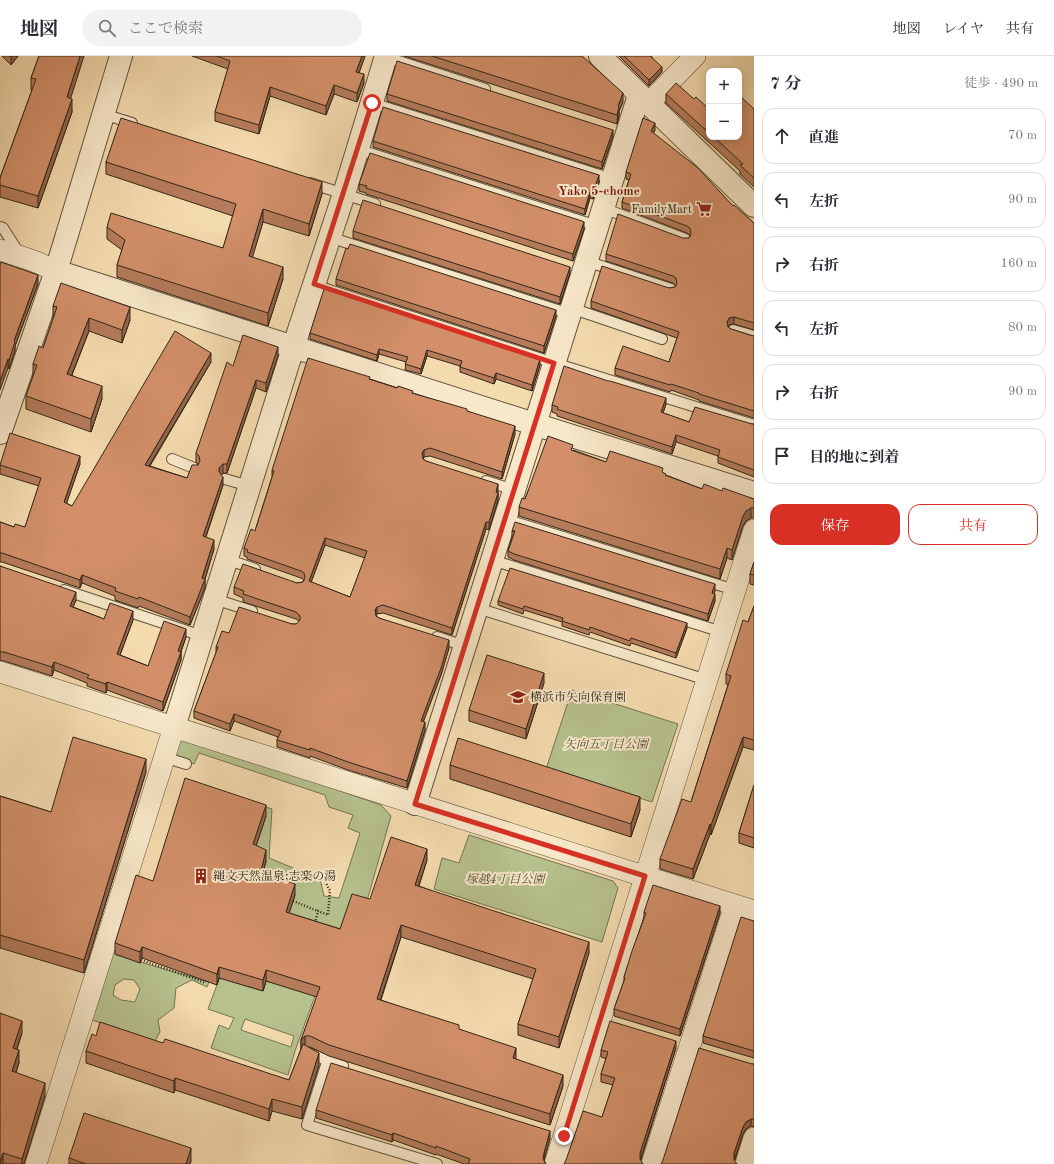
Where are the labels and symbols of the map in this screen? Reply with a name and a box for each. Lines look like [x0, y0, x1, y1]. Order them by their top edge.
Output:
route start [363, 94, 381, 112]
district label: Yako 5-chome [558, 185, 640, 198]
supermarket icon: FamilyMart [695, 200, 713, 218]
place label: FamilyMart [631, 204, 692, 216]
school or university icon: 横浜市矢向保育園 [509, 688, 527, 706]
place label: 横浜市矢向保育園 [530, 690, 626, 704]
park label: 矢向五丁目公園 [564, 737, 650, 751]
building icon: 縄文天然温泉;志楽の湯 [192, 867, 210, 885]
place label: 縄文天然温泉;志楽の湯 [213, 869, 336, 883]
park label: 塚越4丁目公園 [466, 872, 546, 886]
route end [555, 1127, 573, 1145]

